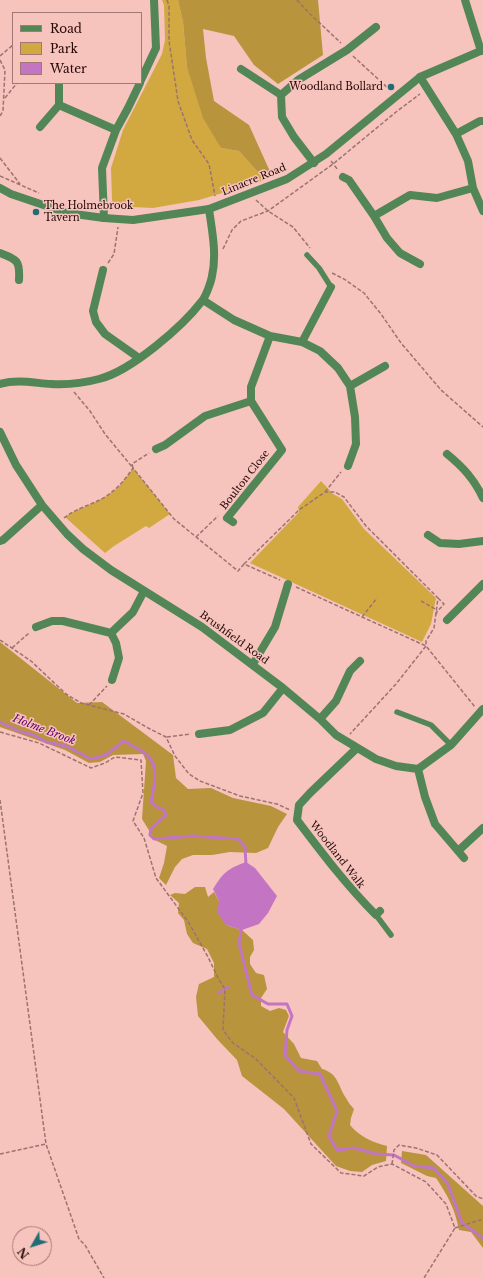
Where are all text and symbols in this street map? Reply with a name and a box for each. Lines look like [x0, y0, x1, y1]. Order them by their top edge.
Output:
legend [12, 12, 142, 84]
text: Road [50, 21, 82, 36]
text: Park [50, 41, 78, 56]
text: Water [50, 61, 87, 76]
place label: Woodland Bollard [289, 81, 383, 93]
marker: Woodland Bollard [386, 82, 396, 92]
street label: Linacre Road [220, 162, 288, 198]
place label: The Holmebrook Tavern [44, 200, 133, 224]
marker: The Holmebrook Tavern [31, 207, 41, 217]
street label: Boulton Close [218, 448, 272, 512]
street label: Brushfield Road [197, 609, 271, 667]
water label: Holme Brook [11, 712, 77, 748]
street label: Woodland Walk [307, 819, 367, 891]
north arrow [12, 1226, 52, 1266]
text: N [15, 1244, 32, 1261]

